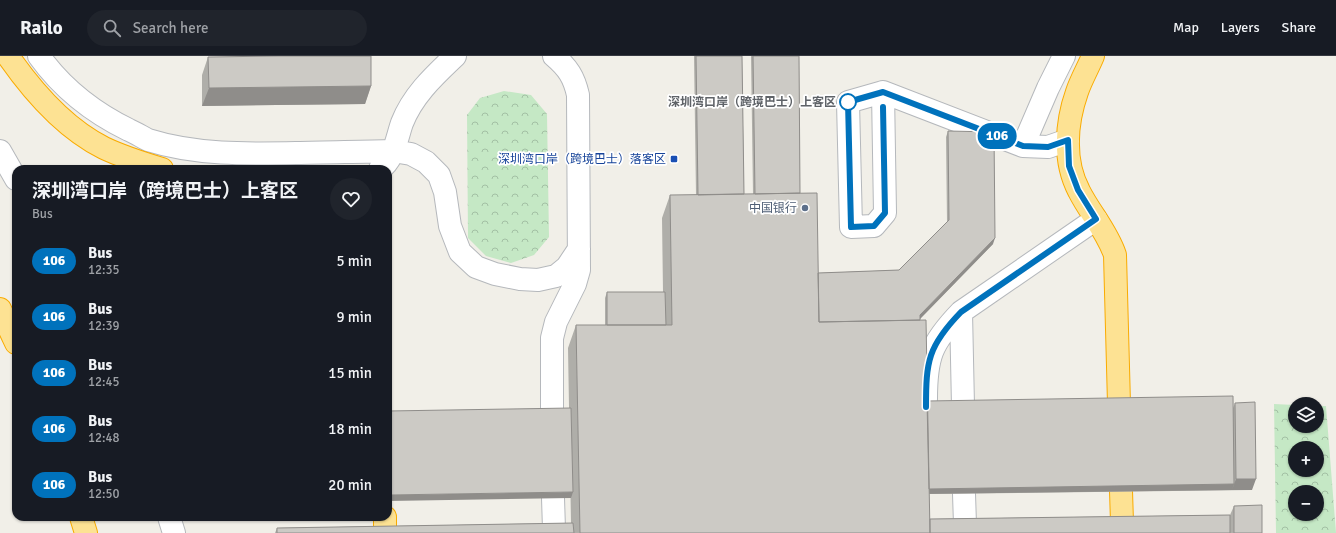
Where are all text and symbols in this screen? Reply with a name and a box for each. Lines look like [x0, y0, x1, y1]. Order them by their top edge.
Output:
search box [87, 10, 367, 46]
text: Railo [20, 16, 63, 40]
icon: search [101, 17, 123, 39]
text: Search here [133, 19, 208, 37]
text: Map [1173, 19, 1199, 36]
text: Layers [1221, 19, 1260, 36]
text: Share [1282, 19, 1316, 36]
marker: 深圳湾口岸（跨境巴士）上客区 [839, 93, 857, 111]
place label: 深圳湾口岸（跨境巴士）上客区 [668, 95, 836, 110]
line badge: 106 [974, 123, 1020, 149]
text: 106 [986, 127, 1008, 144]
place label: 深圳湾口岸（跨境巴士）落客区 [498, 152, 666, 167]
marker: 深圳湾口岸（跨境巴士）落客区 [669, 154, 679, 164]
button: heart [330, 178, 372, 220]
text: 深圳湾口岸（跨境巴士）上客区 [32, 179, 298, 203]
place label: 中国银行 [749, 201, 797, 216]
marker: 中国银行 [800, 203, 810, 213]
text: Bus [32, 206, 53, 222]
text: Bus [88, 244, 112, 262]
text: 106 [43, 252, 65, 269]
text: 5 min [336, 252, 372, 270]
text: 12:35 [88, 262, 120, 278]
text: Bus [88, 300, 112, 318]
text: 106 [43, 308, 65, 325]
text: 9 min [336, 308, 372, 326]
text: 12:39 [88, 318, 120, 334]
text: Bus [88, 356, 112, 374]
text: 106 [43, 364, 65, 381]
text: 15 min [328, 364, 372, 382]
text: 12:45 [88, 374, 120, 390]
map controls [1288, 397, 1324, 521]
button: layers [1288, 397, 1324, 433]
text: Bus [88, 412, 112, 430]
text: 106 [43, 420, 65, 437]
text: 18 min [328, 420, 372, 438]
text: 12:48 [88, 430, 120, 446]
button: + [1288, 441, 1324, 477]
text: Bus [88, 468, 112, 486]
text: 106 [43, 476, 65, 493]
text: 20 min [328, 476, 372, 494]
button: − [1288, 485, 1324, 521]
text: 12:50 [88, 486, 120, 502]

